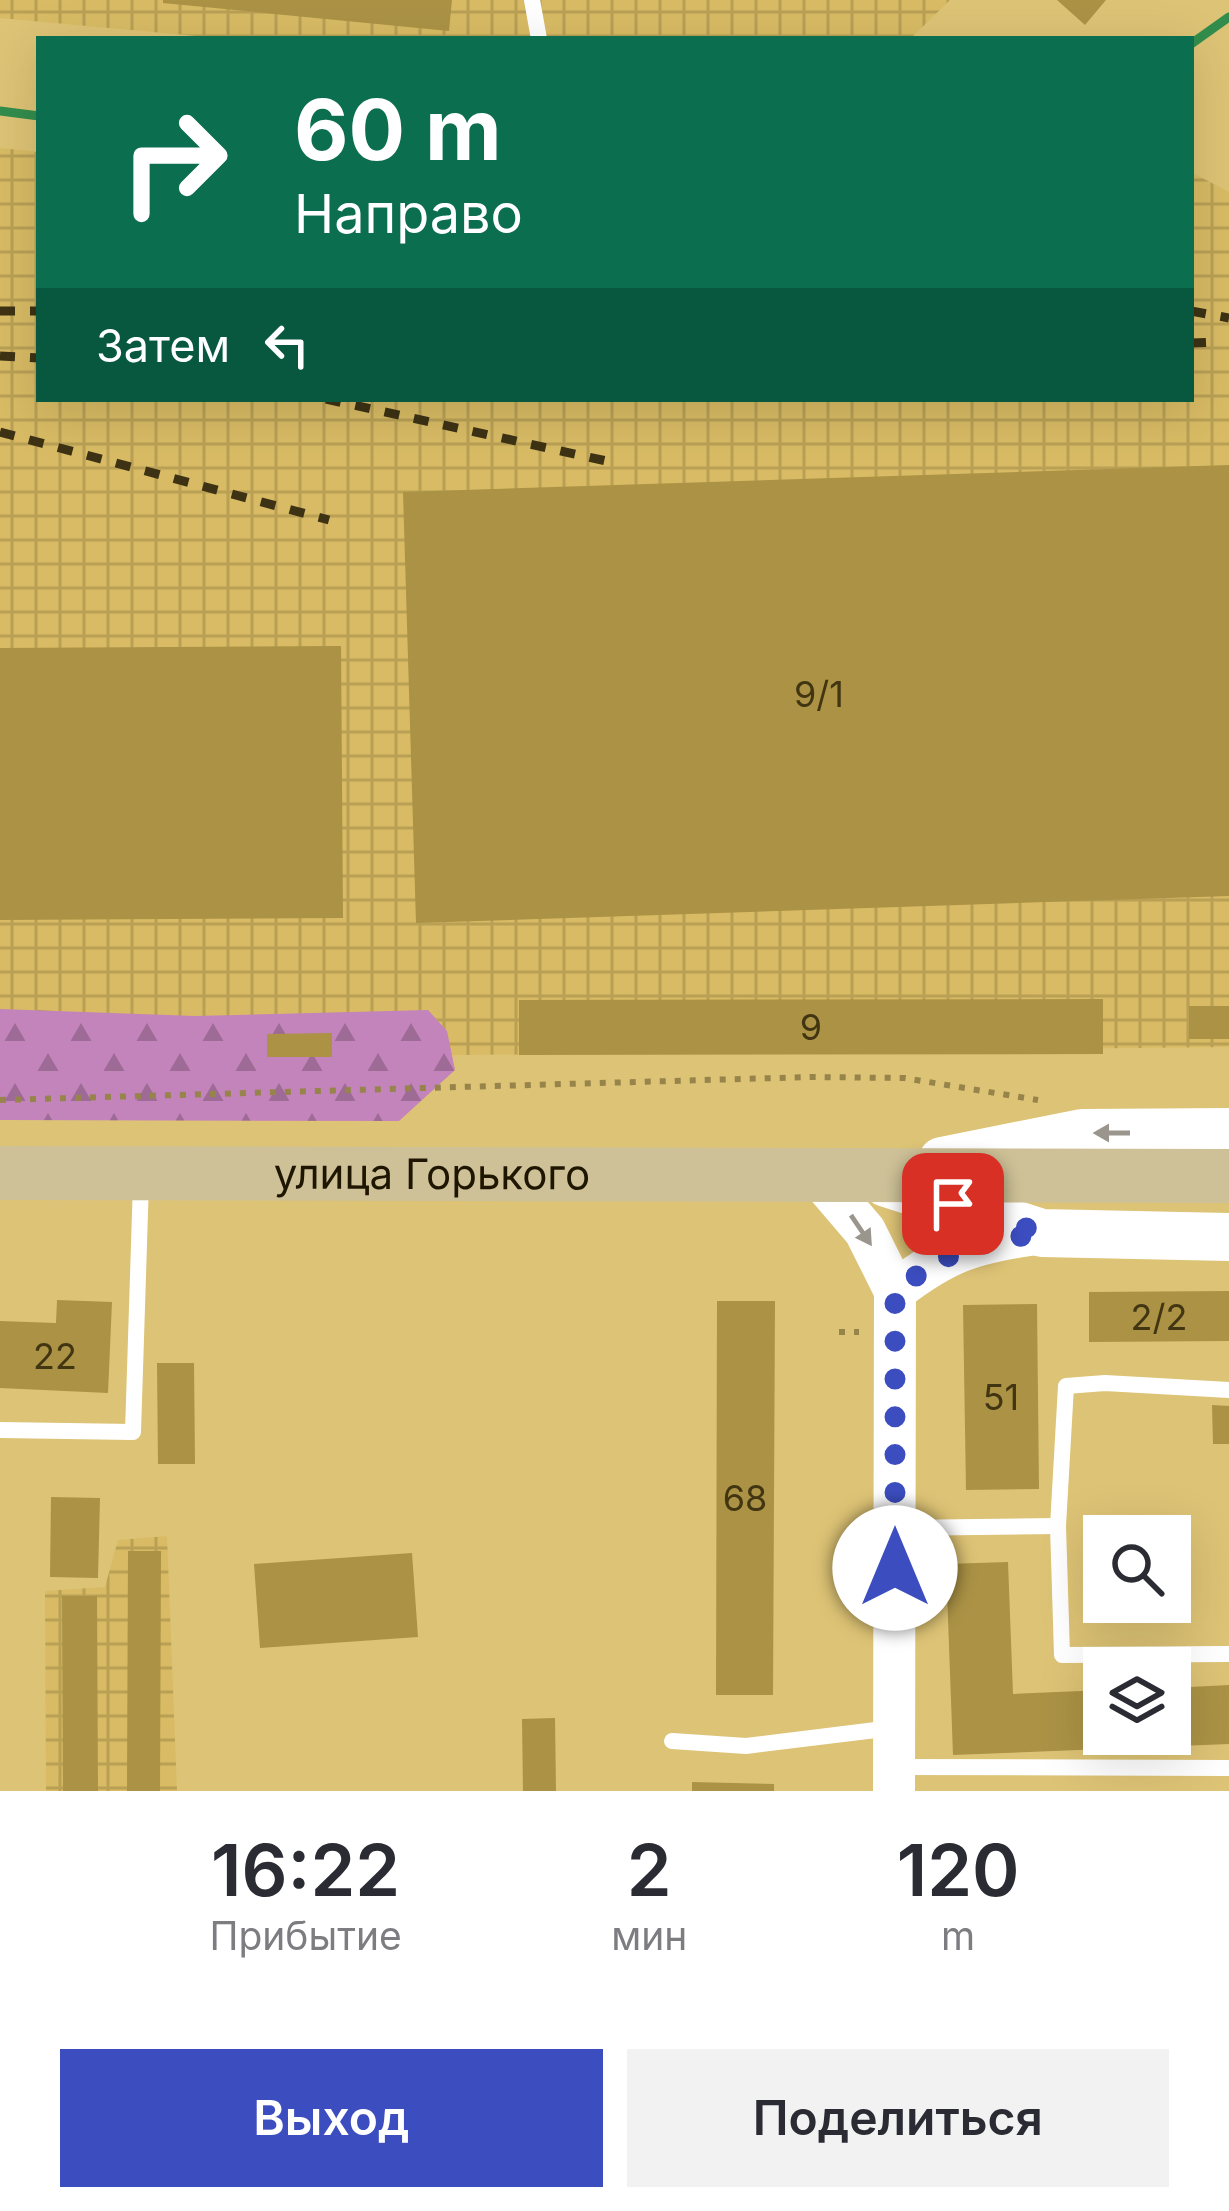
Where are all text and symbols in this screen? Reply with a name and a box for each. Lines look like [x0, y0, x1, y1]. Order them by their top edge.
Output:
text: 60 m [294, 79, 502, 180]
icon: right [96, 84, 252, 240]
text: Направо [294, 181, 523, 246]
icon: left [254, 312, 320, 378]
text: Затем [96, 318, 230, 373]
house number: 9/1 [794, 672, 844, 716]
house number: 9 [800, 1005, 822, 1049]
one-way arrow [1092, 1123, 1130, 1143]
street label: улица Горького [274, 1148, 590, 1199]
pin [902, 1153, 1004, 1255]
icon: arrive [920, 1171, 986, 1237]
one-way arrow [849, 1214, 872, 1246]
house number: 2/2 [1131, 1295, 1187, 1339]
house number: 22 [33, 1334, 77, 1378]
house number: 51 [983, 1375, 1019, 1419]
house number: 68 [723, 1476, 767, 1520]
position arrow [832, 1505, 958, 1631]
map controls [1083, 1515, 1191, 1755]
button: search [1083, 1515, 1191, 1623]
button: layers [1083, 1647, 1191, 1755]
text: 16:22 [211, 1826, 400, 1913]
text: 2 [627, 1826, 672, 1913]
text: 120 [897, 1826, 1020, 1913]
text: Прибытие [209, 1912, 402, 1959]
text: мин [611, 1912, 687, 1959]
text: m [941, 1912, 975, 1959]
button: Выход [60, 2049, 603, 2187]
button: Поделиться [627, 2049, 1169, 2187]

